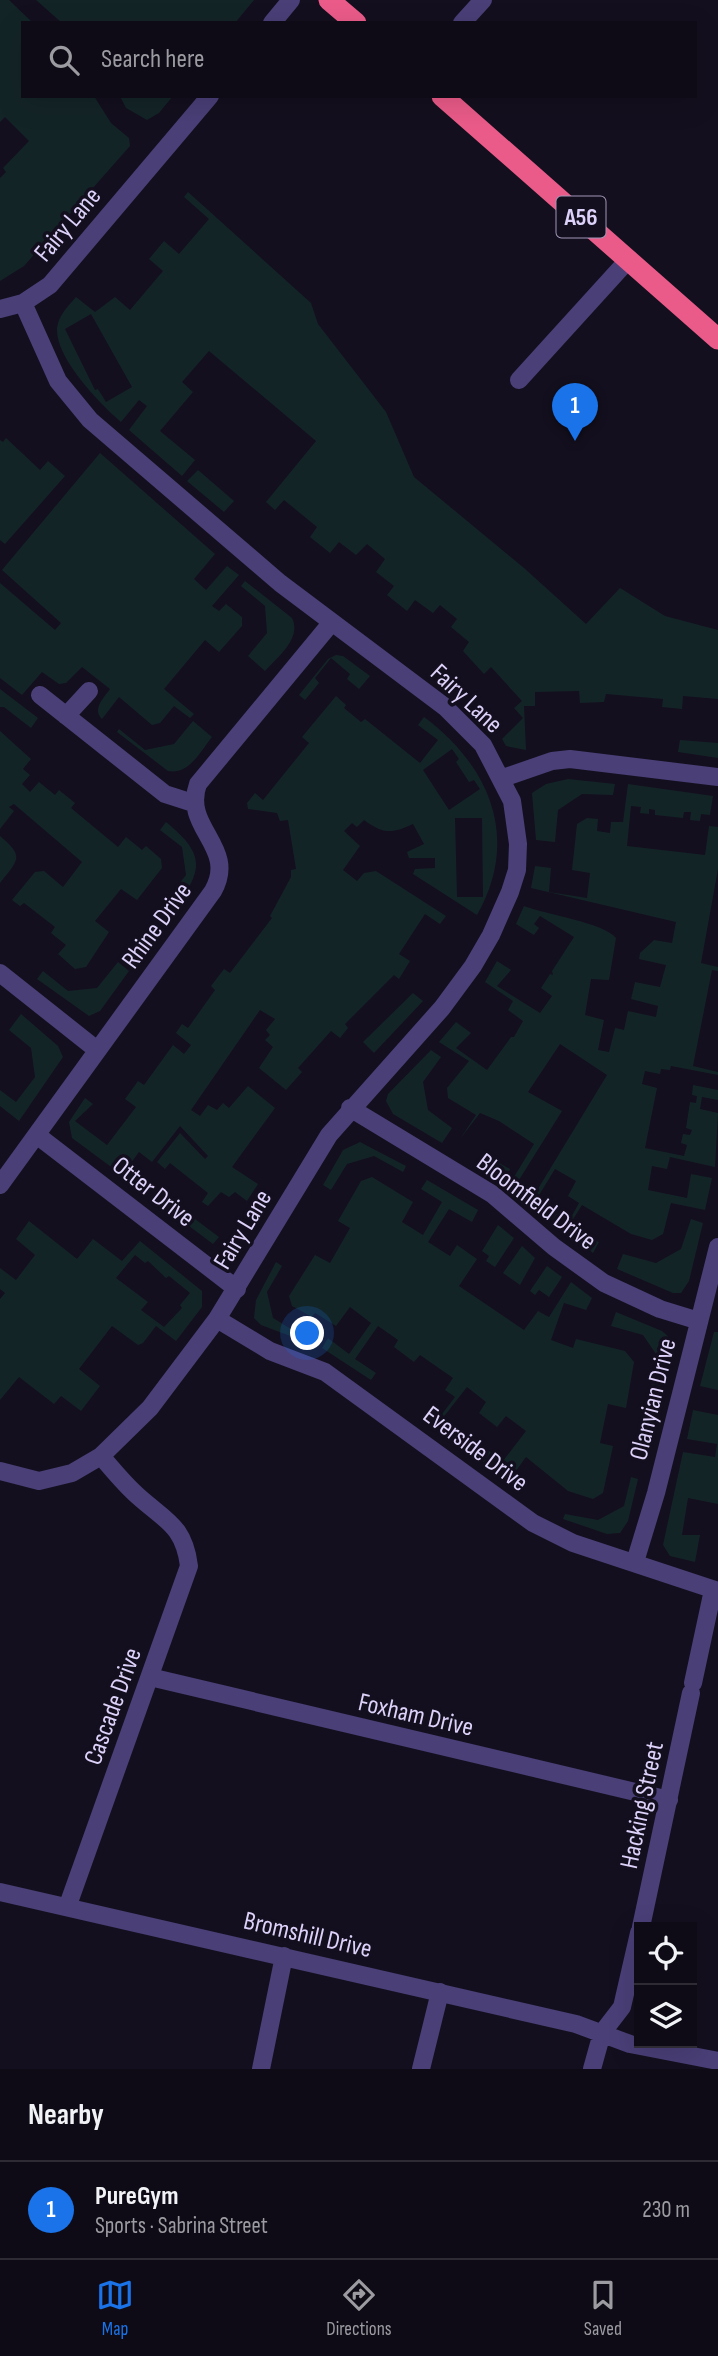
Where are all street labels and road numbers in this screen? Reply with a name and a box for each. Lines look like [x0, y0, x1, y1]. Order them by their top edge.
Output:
street label: Fairy Lane [28, 182, 108, 268]
road number: A56 [556, 196, 606, 238]
street label: Fairy Lane [423, 658, 508, 740]
street label: Rhine Drive [116, 877, 199, 975]
street label: Bloomfield Drive [470, 1147, 602, 1257]
street label: Otter Drive [106, 1150, 200, 1234]
street label: Fairy Lane [208, 1184, 279, 1275]
street label: Olanyian Drive [623, 1335, 684, 1463]
street label: Everside Drive [417, 1400, 534, 1499]
street label: Cascade Drive [78, 1644, 149, 1769]
street label: Foxham Drive [355, 1687, 476, 1744]
street label: Hacking Street [614, 1739, 671, 1872]
street label: Bromshill Drive [241, 1906, 375, 1965]

